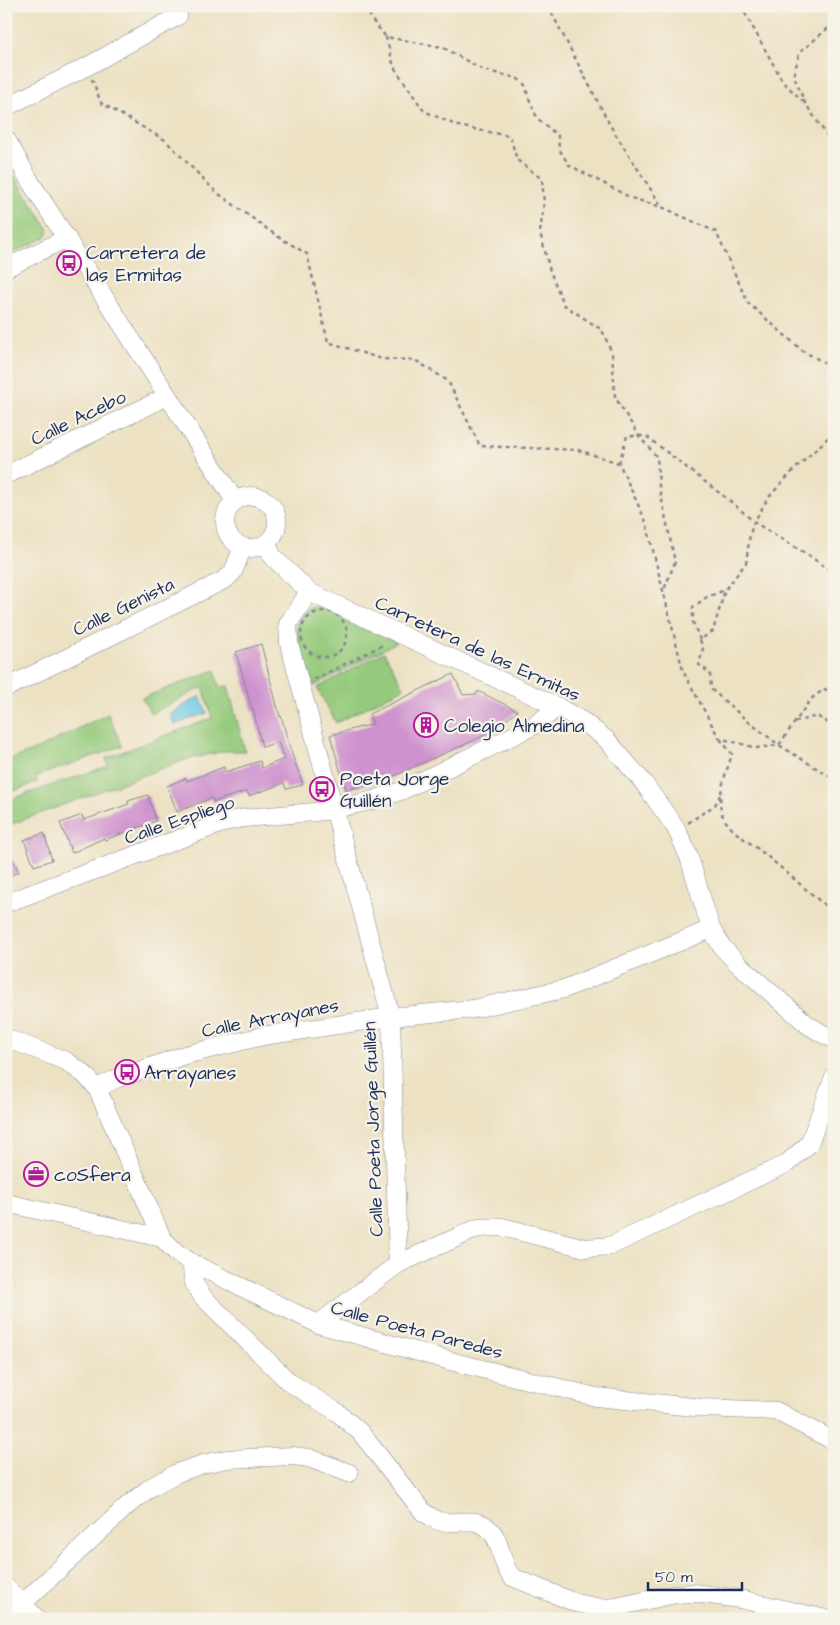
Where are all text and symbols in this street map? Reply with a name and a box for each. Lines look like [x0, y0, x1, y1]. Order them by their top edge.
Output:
place label: Carretera de las Ermitas [86, 240, 206, 289]
bus stop icon: Carretera de las Ermitas [56, 250, 82, 276]
street label: Calle Acebo [27, 384, 131, 453]
street label: Calle Genista [68, 571, 179, 644]
street label: Carretera de las Ermitas [370, 590, 584, 709]
building icon: Colegio Almedina [413, 712, 439, 738]
place label: Colegio Almedina [444, 713, 585, 741]
place label: Poeta Jorge Guillén [340, 766, 449, 815]
bus stop icon: Poeta Jorge Guillén [309, 776, 335, 802]
street label: Calle Espliego [121, 789, 239, 853]
street label: Calle Arrayanes [199, 992, 341, 1046]
street label: Calle Poeta Jorge Guillén [356, 1021, 392, 1237]
bus stop icon: Arrayanes [114, 1059, 140, 1085]
place label: Arrayanes [144, 1060, 236, 1088]
office icon: coSfera [23, 1161, 49, 1187]
place label: coSfera [54, 1162, 131, 1189]
street label: Calle Poeta Paredes [328, 1294, 506, 1366]
scale bar [648, 1560, 741, 1592]
text: 50 m [655, 1567, 693, 1588]

